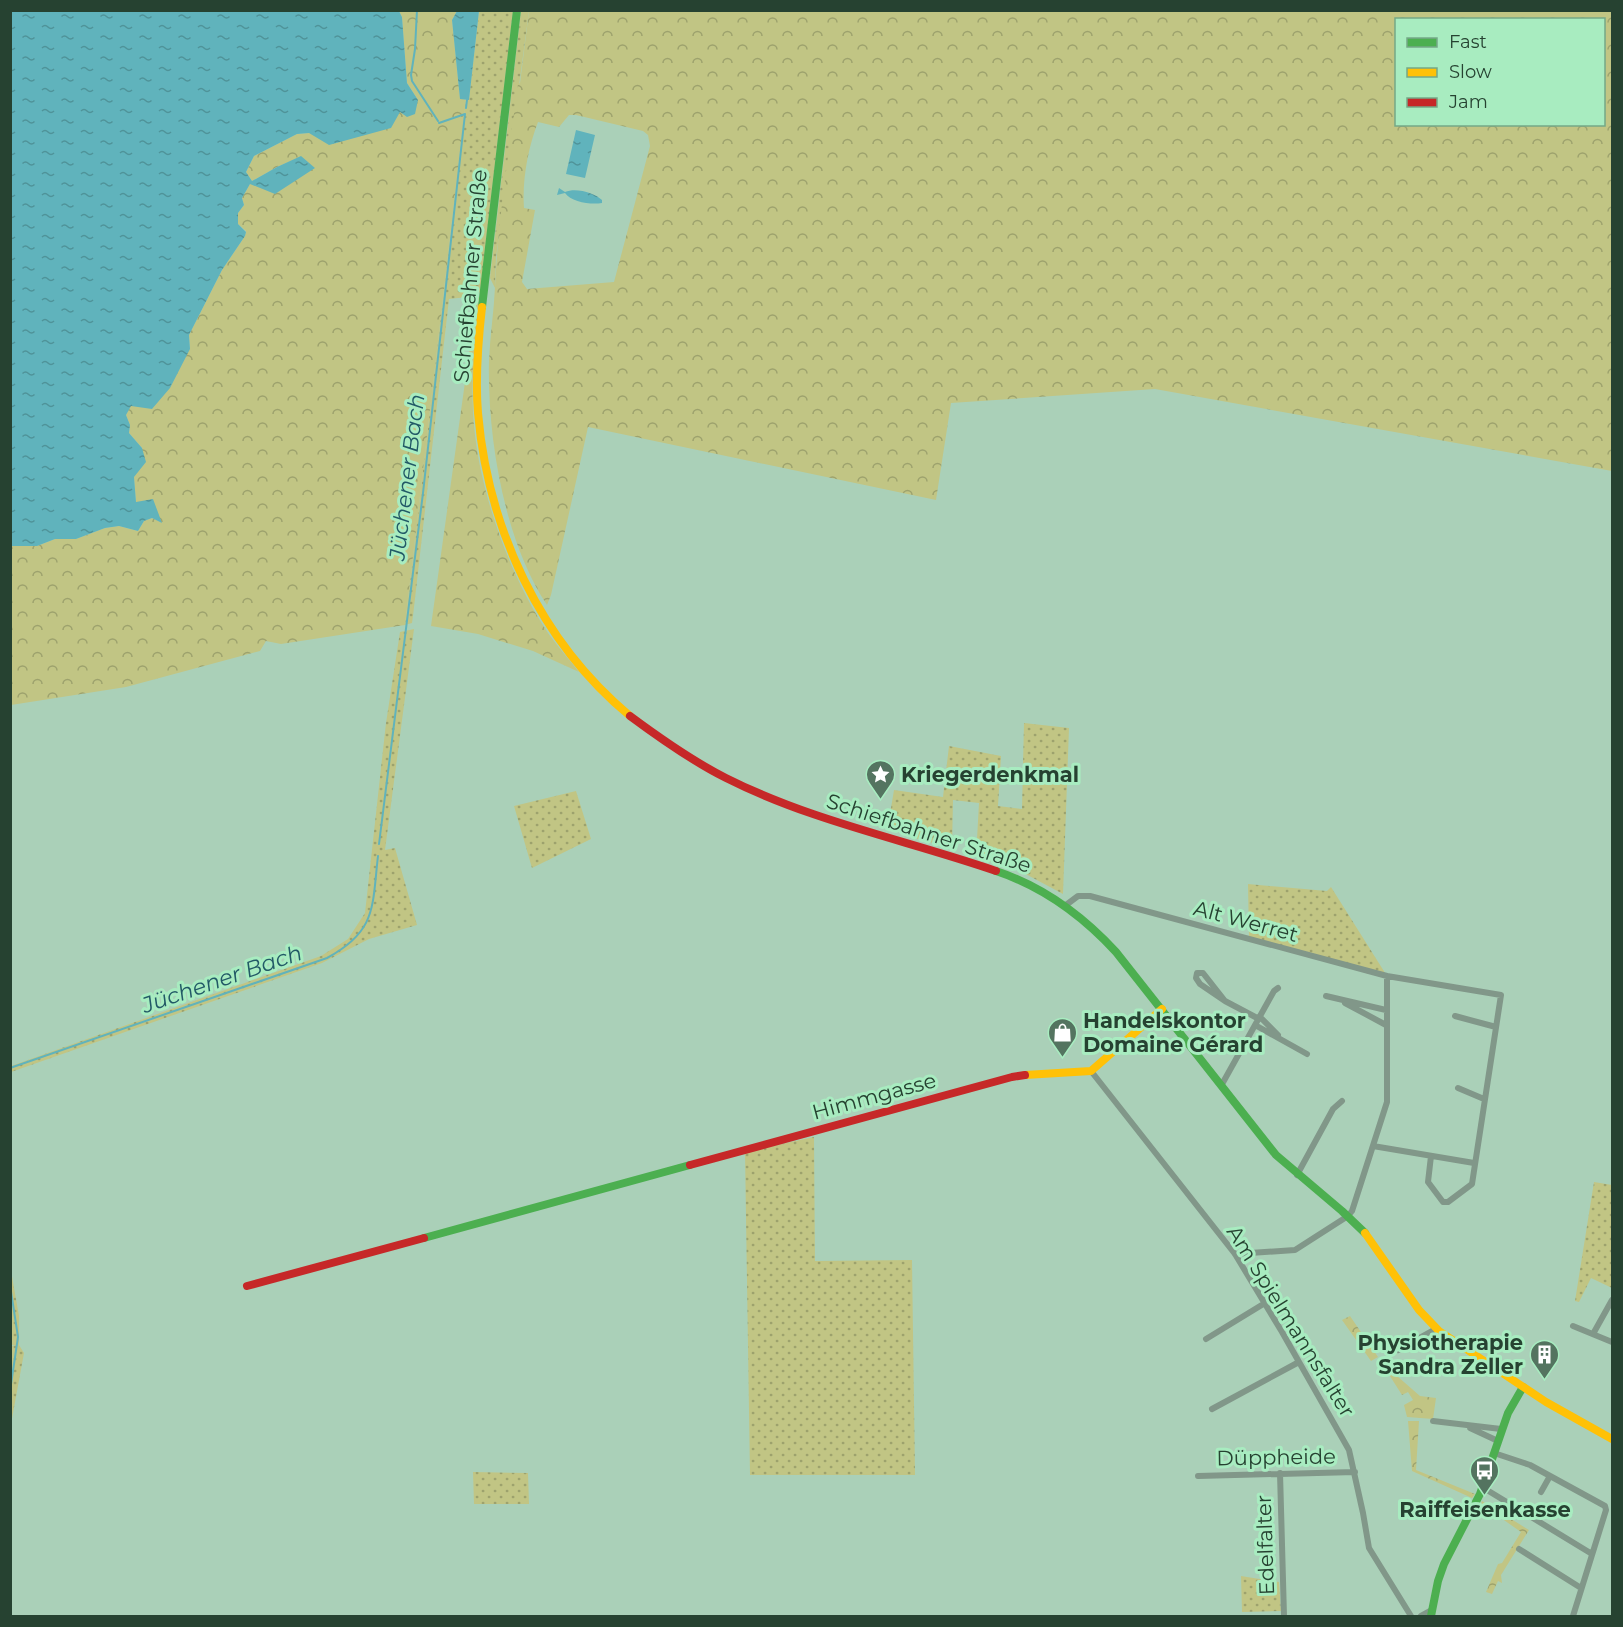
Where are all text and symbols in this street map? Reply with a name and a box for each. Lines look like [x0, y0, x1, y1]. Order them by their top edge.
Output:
legend [1395, 18, 1605, 126]
text: Fast [1449, 31, 1487, 53]
text: Slow [1449, 61, 1492, 83]
text: Jam [1448, 91, 1488, 113]
street label: Schiefbahner Straße [448, 168, 492, 384]
water label: Jüchener Bach [383, 392, 431, 563]
place icon: Kriegerdenkmal [864, 758, 896, 800]
place label: Kriegerdenkmal [901, 762, 1079, 787]
street label: Schiefbahner Straße [823, 788, 1035, 878]
street label: Alt Werret [1191, 895, 1301, 947]
water label: Jüchener Bach [138, 939, 305, 1019]
place label: Handelskontor Domaine Gérard [1083, 1008, 1263, 1057]
shop icon: Handelskontor Domaine Gérard [1046, 1016, 1078, 1058]
street label: Himmgasse [809, 1067, 939, 1125]
street label: Am Spielmannsfalter [1222, 1221, 1360, 1421]
place label: Physiotherapie Sandra Zeller [1357, 1330, 1523, 1379]
building icon: Physiotherapie Sandra Zeller [1528, 1338, 1560, 1380]
street label: Düppheide [1216, 1443, 1336, 1471]
bus stop icon: Raiffeisenkasse [1469, 1454, 1501, 1496]
street label: Edelfalter [1251, 1494, 1279, 1596]
place label: Raiffeisenkasse [1399, 1497, 1571, 1522]

